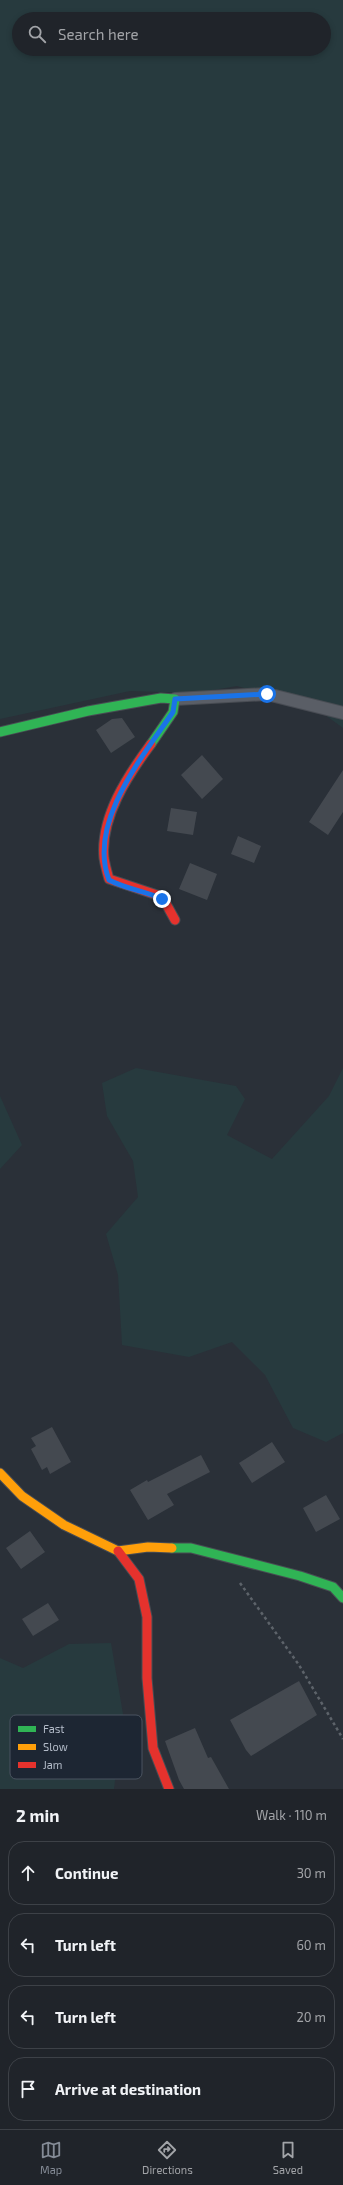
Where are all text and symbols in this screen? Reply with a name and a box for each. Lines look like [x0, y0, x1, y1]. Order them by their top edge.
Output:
search box [12, 12, 331, 56]
icon: search [26, 23, 48, 45]
text: Search here [58, 25, 139, 43]
route start [258, 685, 276, 703]
route end [153, 890, 171, 908]
legend [10, 1715, 142, 1779]
text: Fast [43, 1722, 65, 1735]
text: Slow [43, 1740, 68, 1753]
text: Jam [43, 1758, 62, 1771]
text: 2 min [16, 1805, 59, 1825]
text: Walk · 110 m [256, 1807, 327, 1823]
icon: ahead [17, 1862, 39, 1884]
text: Continue [55, 1864, 118, 1882]
text: 30 m [297, 1865, 326, 1881]
icon: left [17, 1934, 39, 1956]
text: Turn left [55, 1936, 116, 1954]
text: 60 m [296, 1937, 326, 1953]
icon: left [17, 2006, 39, 2028]
text: Turn left [55, 2008, 116, 2026]
text: 20 m [297, 2009, 326, 2025]
icon: arrive [17, 2078, 39, 2100]
text: Arrive at destination [55, 2080, 201, 2098]
tab: Map [40, 2139, 62, 2176]
tab: Directions [142, 2139, 193, 2176]
tab: Saved [273, 2139, 303, 2176]

